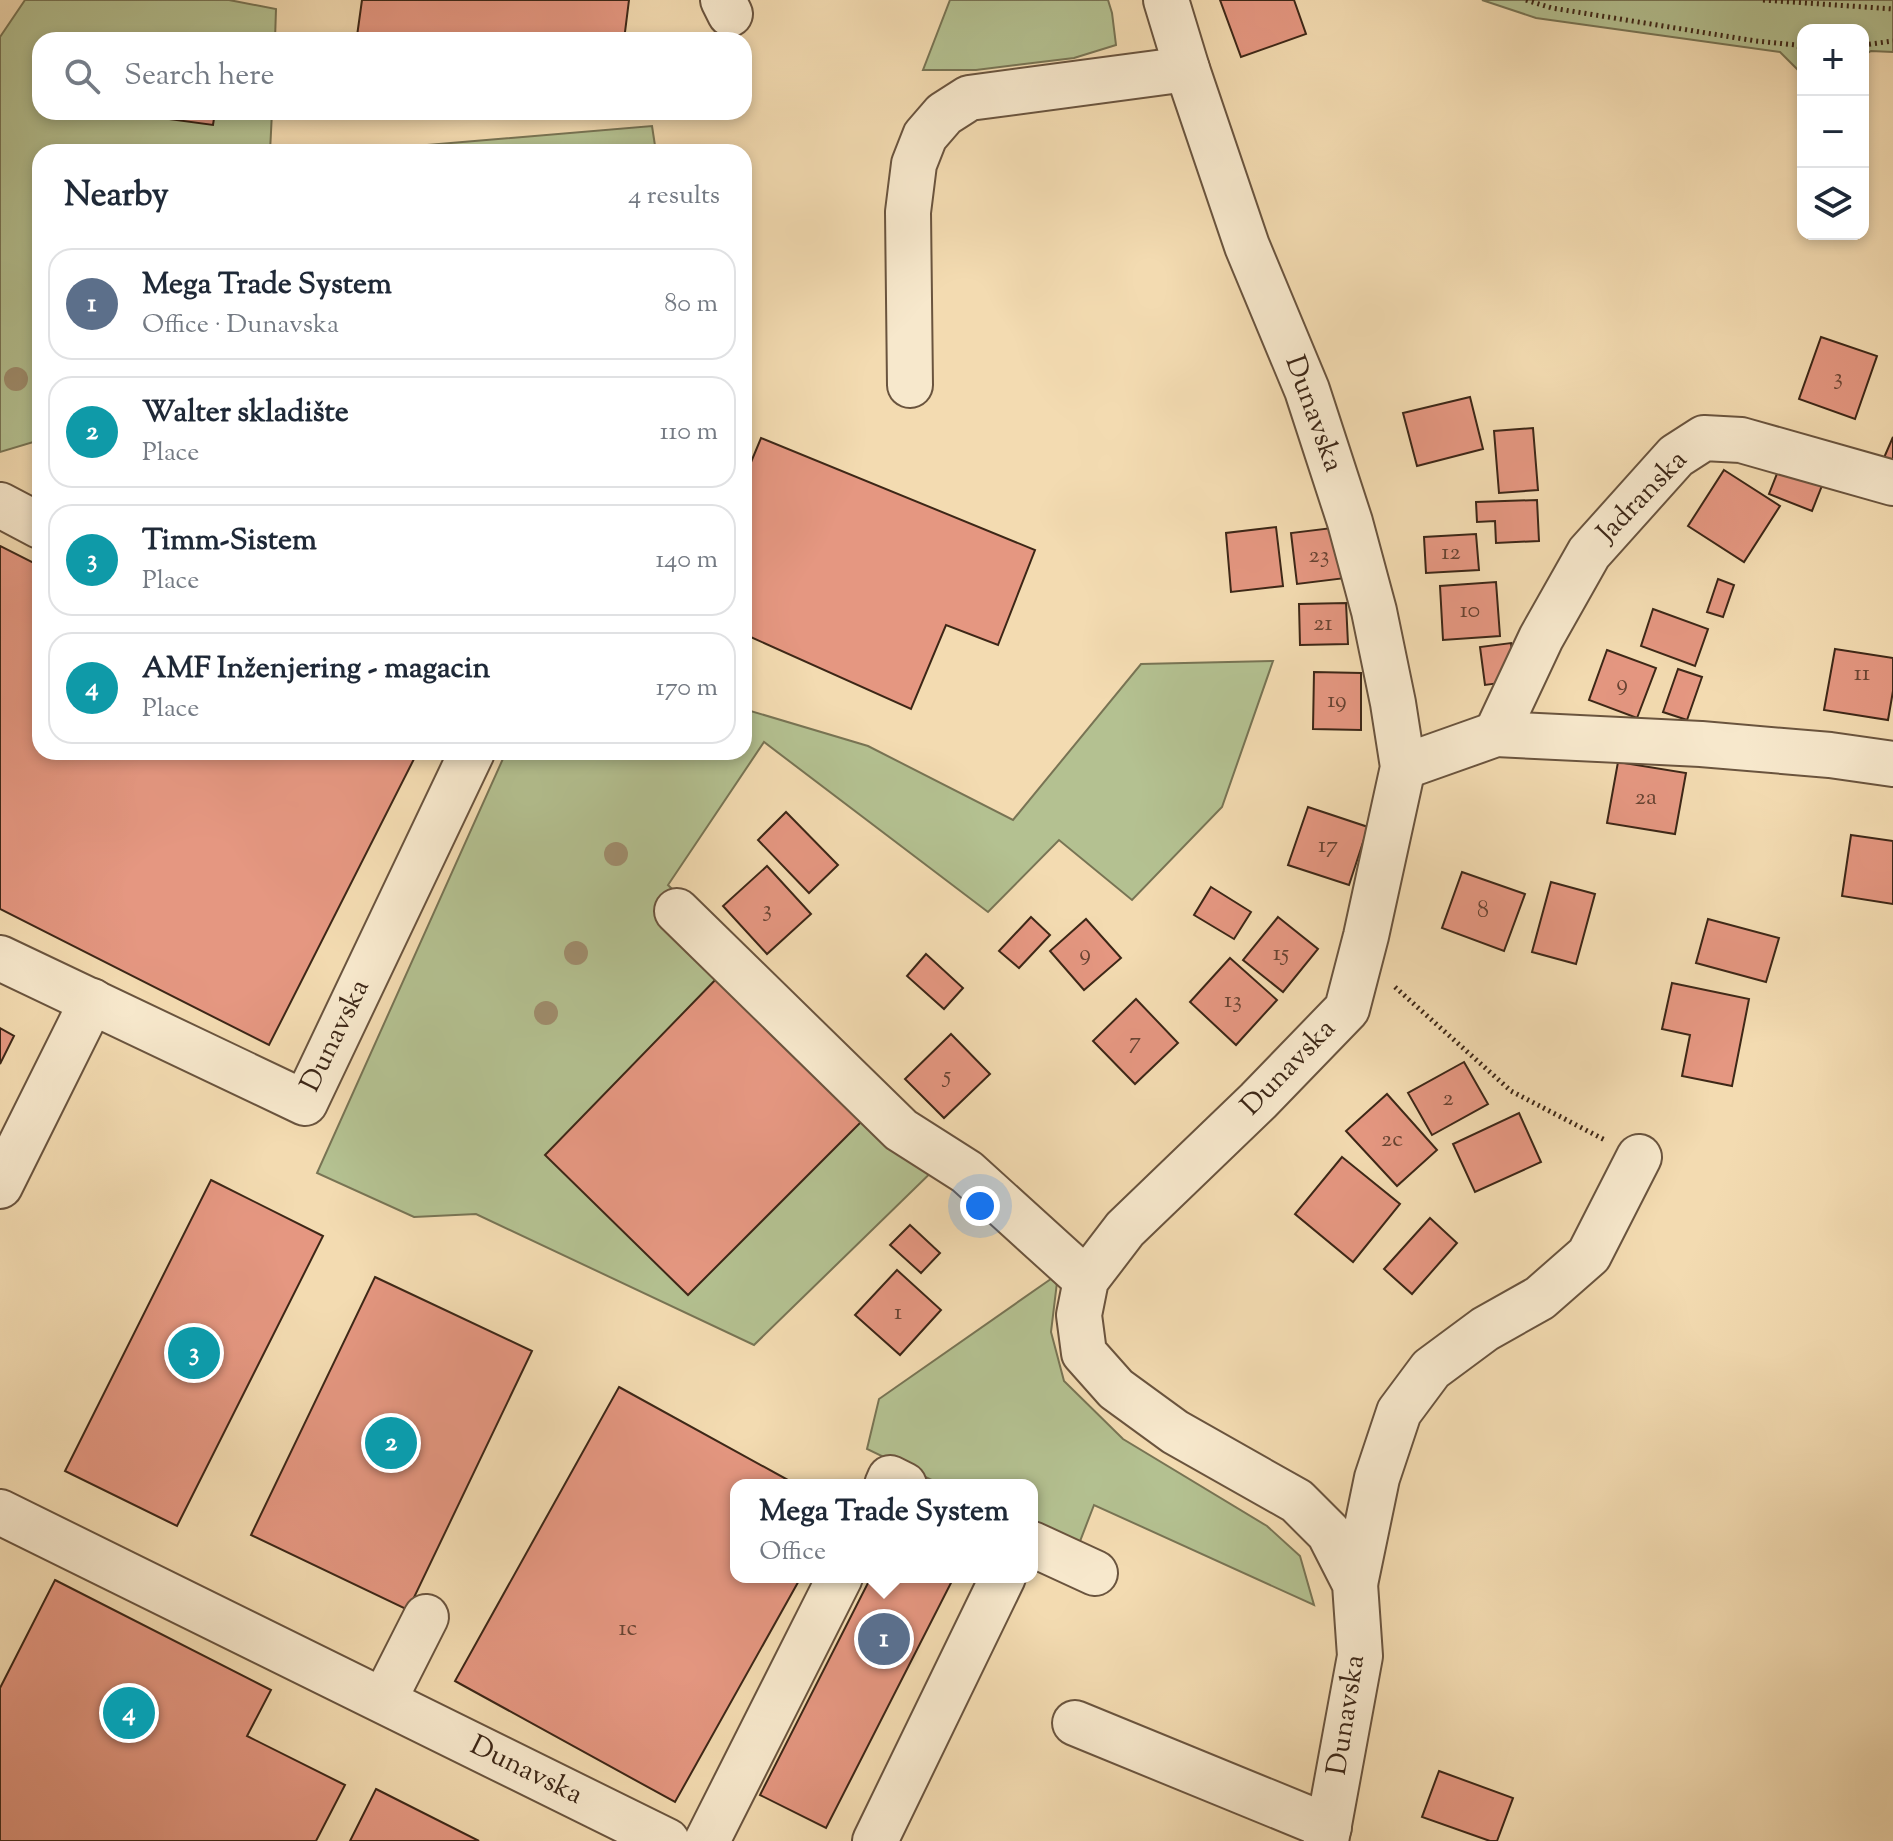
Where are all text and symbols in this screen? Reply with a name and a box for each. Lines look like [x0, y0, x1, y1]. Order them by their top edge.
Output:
map controls [1797, 24, 1869, 240]
button: + [1797, 24, 1869, 96]
search box [32, 32, 752, 120]
icon: search [60, 54, 104, 98]
text: Search here [124, 55, 274, 98]
button: − [1797, 96, 1869, 168]
button: layers [1797, 168, 1869, 240]
text: Nearby [64, 172, 169, 221]
text: 4 results [628, 178, 720, 215]
text: Mega Trade System [142, 264, 392, 307]
text: 1 [88, 286, 96, 323]
text: 80 m [664, 286, 718, 323]
text: Office · Dunavska [142, 307, 339, 344]
street label: Dunavska [1273, 350, 1353, 478]
house number: 3 [1833, 361, 1843, 395]
text: Walter skladište [142, 392, 349, 435]
text: 2 [86, 414, 98, 451]
text: 110 m [660, 414, 718, 451]
text: Place [142, 435, 199, 472]
street label: Jadranska [1587, 442, 1697, 554]
text: Timm-Sistem [142, 520, 317, 563]
house number: 12 [1441, 536, 1461, 570]
house number: 23 [1309, 539, 1329, 573]
text: 3 [87, 542, 97, 579]
text: 140 m [655, 542, 718, 579]
text: Place [142, 563, 199, 600]
house number: 10 [1460, 594, 1480, 628]
house number: 21 [1313, 607, 1333, 641]
text: AMF Inženjering - magacin [142, 648, 490, 691]
house number: 11 [1854, 657, 1870, 691]
house number: 9 [1616, 667, 1628, 701]
text: 4 [85, 670, 99, 707]
text: 170 m [656, 670, 718, 707]
house number: 19 [1327, 684, 1347, 718]
text: Place [142, 691, 199, 728]
house number: 2a [1635, 781, 1657, 815]
house number: 17 [1318, 829, 1338, 863]
house number: 3 [762, 893, 772, 927]
house number: 8 [1477, 894, 1489, 928]
house number: 9 [1079, 937, 1091, 971]
house number: 15 [1273, 937, 1289, 971]
street label: Dunavska [291, 973, 381, 1099]
house number: 13 [1224, 984, 1242, 1018]
street label: Dunavska [1233, 1010, 1346, 1125]
house number: 7 [1129, 1025, 1141, 1059]
house number: 5 [941, 1059, 951, 1093]
house number: 2 [1442, 1082, 1454, 1116]
house number: 2c [1381, 1123, 1403, 1157]
your location [960, 1186, 1000, 1226]
house number: 1 [894, 1296, 902, 1330]
pin: 3 [168, 1323, 220, 1383]
pin: 2 [365, 1413, 417, 1473]
popup [730, 1479, 1038, 1583]
text: Mega Trade System [759, 1491, 1009, 1534]
text: Office [759, 1534, 826, 1571]
pin: 1 [858, 1609, 910, 1669]
house number: 1c [619, 1612, 638, 1646]
street label: Dunavska [1318, 1652, 1376, 1778]
pin: 4 [103, 1683, 155, 1743]
street label: Dunavska [463, 1726, 589, 1816]

